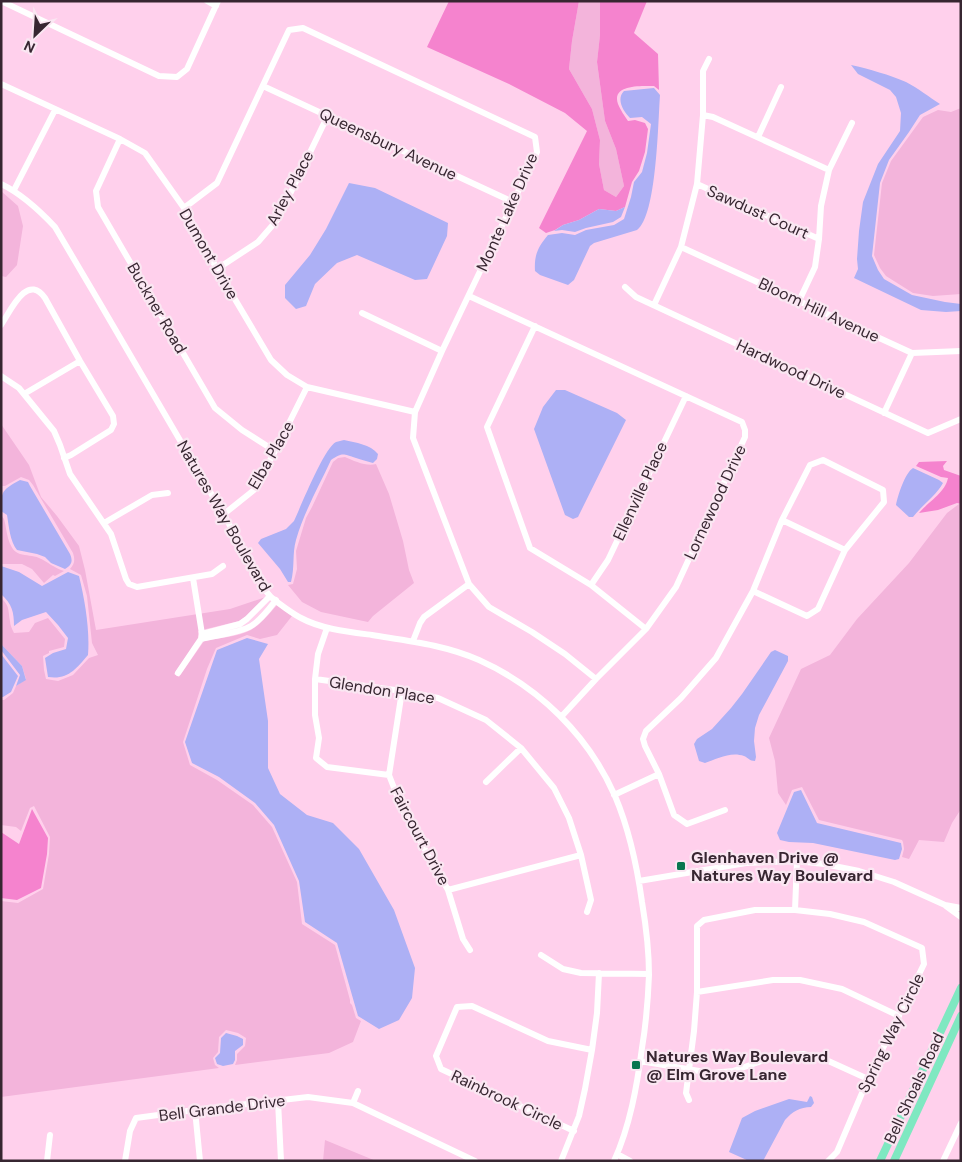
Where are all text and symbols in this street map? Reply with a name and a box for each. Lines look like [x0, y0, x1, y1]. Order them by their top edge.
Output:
north arrow [10, 10, 60, 60]
text: N [21, 36, 38, 57]
street label: Queensbury Avenue [316, 103, 460, 185]
street label: Arley Place [262, 147, 318, 229]
street label: Monte Lake Drive [472, 150, 542, 274]
street label: Sawdust Court [704, 180, 812, 244]
street label: Dumont Drive [175, 205, 243, 303]
street label: Buckner Road [122, 259, 192, 357]
street label: Bloom Hill Avenue [755, 273, 883, 347]
street label: Hardwood Drive [733, 334, 849, 404]
street label: Elba Place [243, 417, 299, 493]
street label: Natures Way Boulevard [172, 437, 276, 595]
street label: Ellenville Place [608, 438, 672, 544]
street label: Lornewood Drive [679, 441, 751, 563]
street label: Glendon Place [328, 671, 436, 709]
street label: Faircourt Drive [385, 783, 455, 889]
place label: Glenhaven Drive @ Natures Way Boulevard [691, 847, 873, 886]
marker: Glenhaven Drive @ Natures Way Boulevard [675, 860, 687, 872]
street label: Spring Way Circle [853, 970, 929, 1096]
street label: Bell Shoals Road [879, 1029, 949, 1147]
place label: Natures Way Boulevard @ Elm Grove Lane [646, 1046, 828, 1085]
marker: Natures Way Boulevard @ Elm Grove Lane [630, 1059, 642, 1071]
street label: Rainbrook Circle [448, 1065, 566, 1135]
street label: Bell Grande Drive [158, 1090, 286, 1126]

